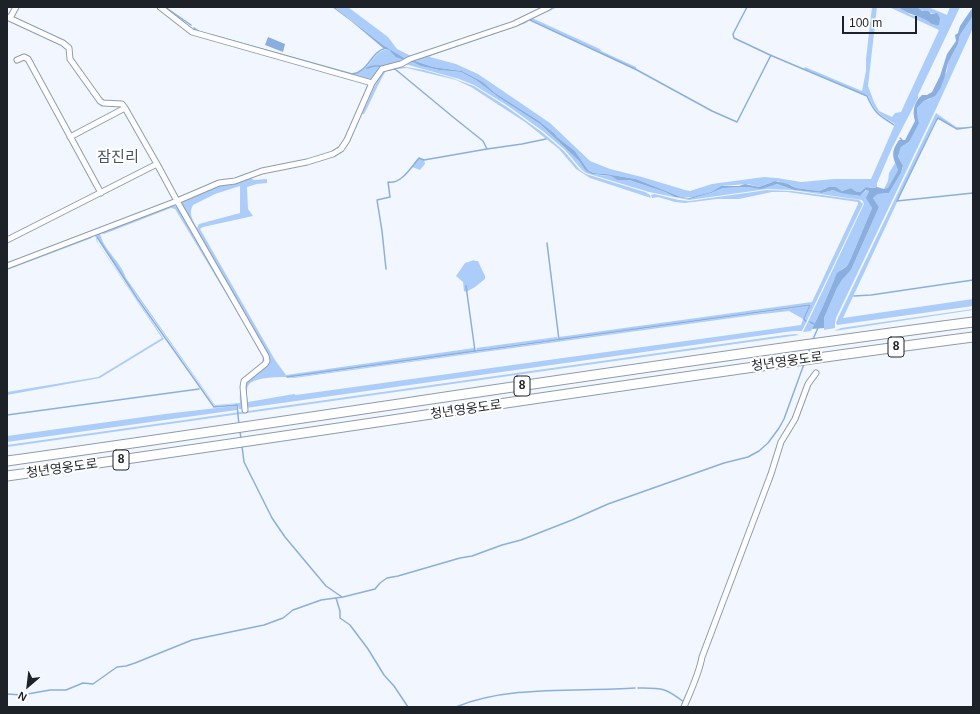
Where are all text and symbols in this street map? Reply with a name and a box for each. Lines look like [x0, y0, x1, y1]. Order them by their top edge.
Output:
scale bar [844, 8, 919, 34]
text: 100 m [849, 16, 882, 30]
district label: 잠진리 [97, 149, 139, 167]
road number: 8 [888, 337, 904, 357]
street label: 청년영웅도로 [750, 349, 824, 375]
road number: 8 [514, 376, 530, 396]
street label: 청년영웅도로 [429, 397, 503, 423]
road number: 8 [113, 450, 129, 470]
street label: 청년영웅도로 [25, 456, 99, 482]
north arrow [8, 666, 48, 706]
text: N [16, 689, 29, 704]

